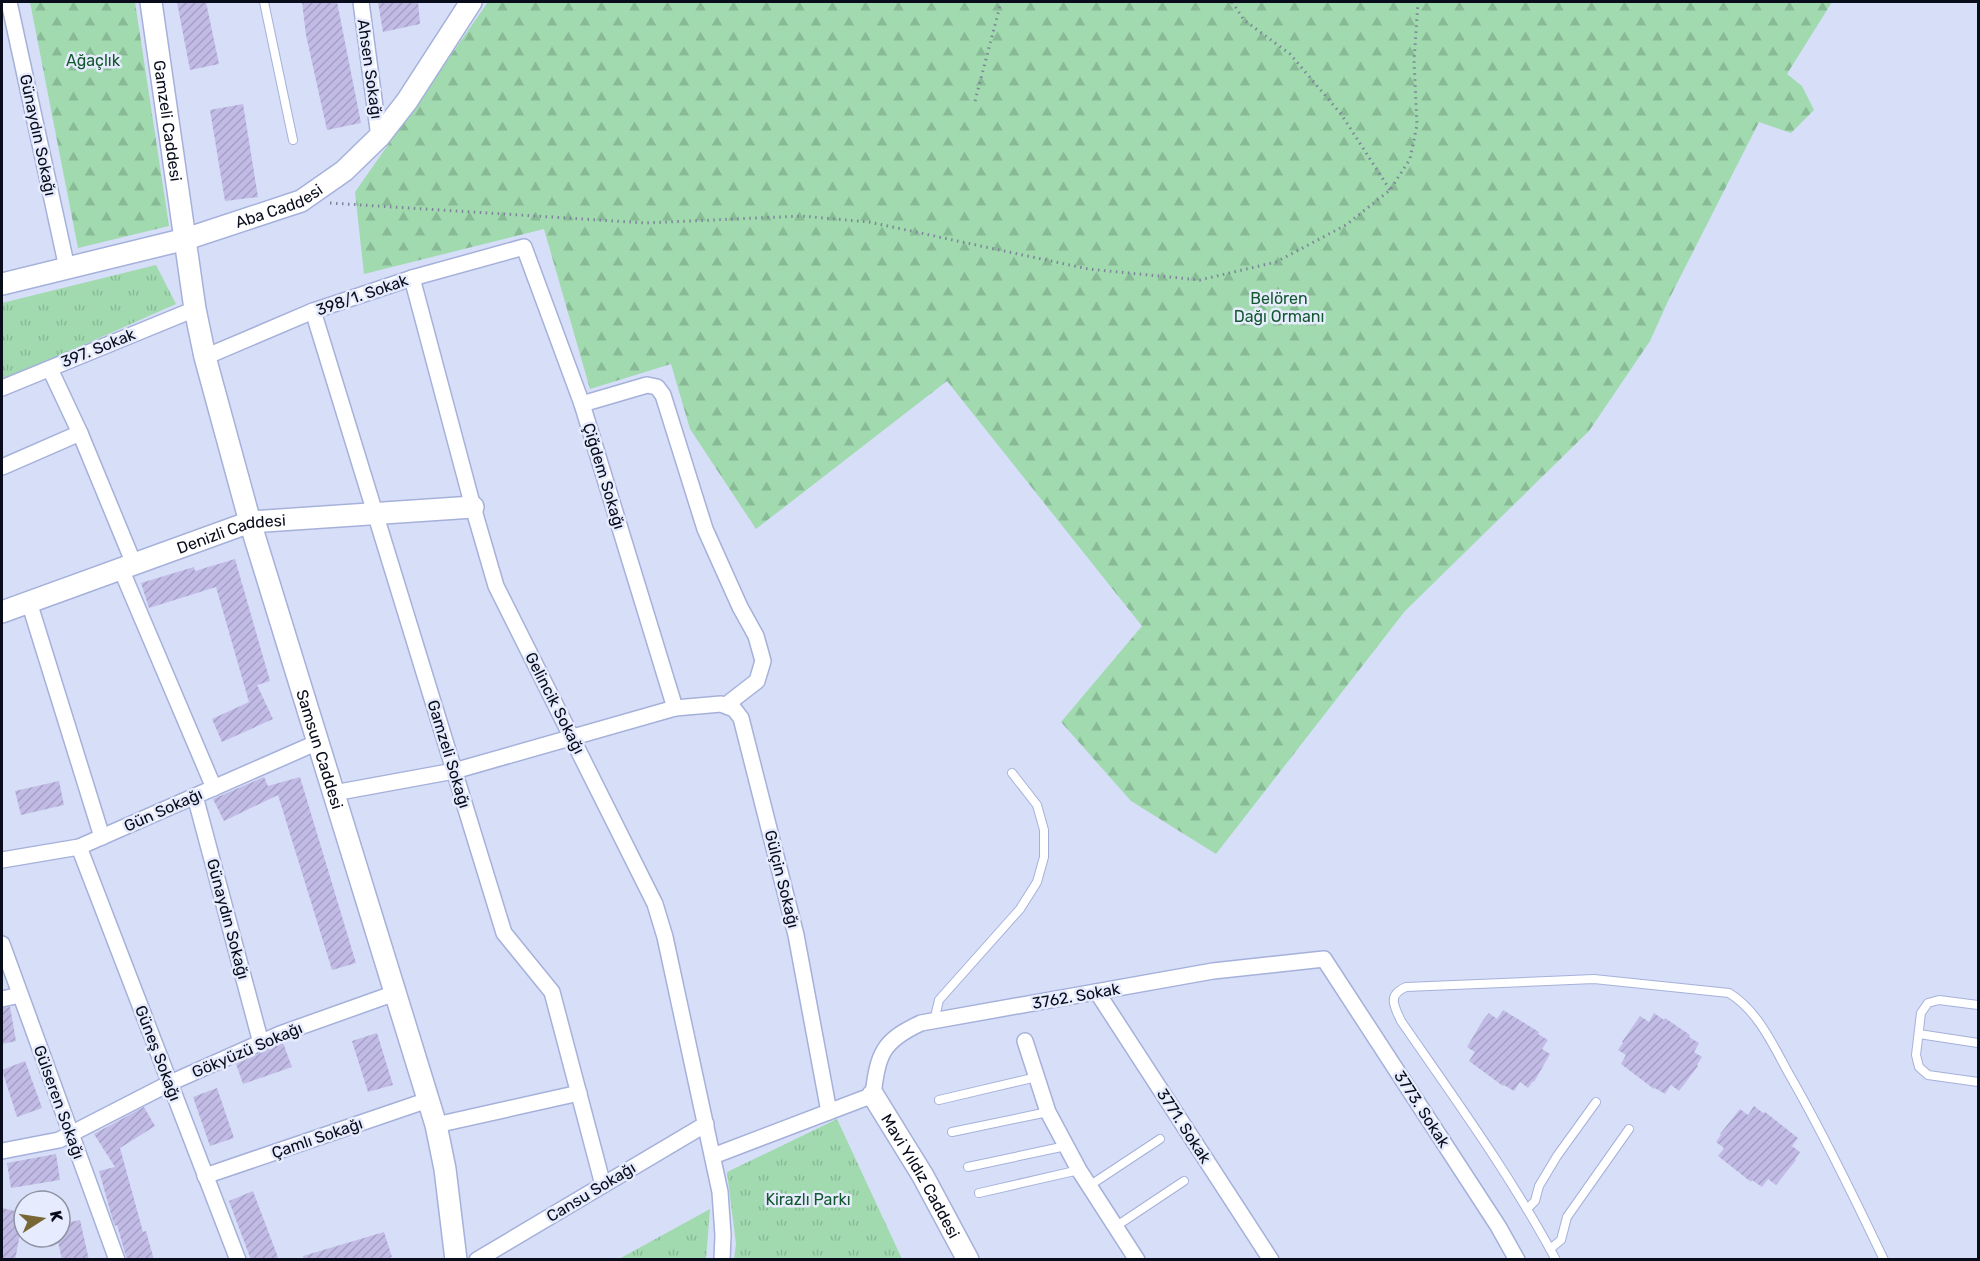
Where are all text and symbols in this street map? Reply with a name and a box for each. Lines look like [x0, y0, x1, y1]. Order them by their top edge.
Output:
street label: Ahsen Sokağı [354, 18, 386, 120]
park label: Ağaçlık [66, 51, 121, 70]
street label: Gamzeli Caddesi [150, 59, 186, 183]
street label: Günaydın Sokağı [16, 72, 60, 198]
street label: Aba Caddesi [233, 180, 326, 232]
street label: 398/1. Sokak [314, 270, 411, 320]
park label: Belören Dağı Ormanı [1234, 289, 1324, 326]
street label: 397. Sokak [58, 324, 139, 372]
street label: Çiğdem Sokağı [579, 421, 629, 531]
street label: Denizli Caddesi [174, 510, 286, 557]
street label: Gelincik Sokağı [521, 649, 589, 757]
street label: Samsun Caddesi [293, 687, 347, 811]
street label: Gamzeli Sokağı [424, 698, 474, 810]
street label: Gün Sokağı [121, 784, 205, 836]
street label: Gülçin Sokağı [761, 828, 803, 930]
street label: Günaydın Sokağı [203, 857, 253, 981]
street label: 3762. Sokak [1031, 979, 1122, 1013]
street label: Güneş Sokağı [131, 1003, 185, 1103]
street label: Gökyüzü Sokağı [189, 1018, 305, 1082]
street label: Gülseren Sokağı [30, 1043, 88, 1161]
street label: 3773. Sokak [1390, 1067, 1454, 1152]
street label: 3771. Sokak [1153, 1085, 1216, 1168]
street label: Mavi Yıldız Caddesi [877, 1110, 964, 1241]
street label: Çamlı Sokağı [269, 1114, 365, 1162]
street label: Cansu Sokağı [543, 1158, 639, 1226]
north arrow [12, 1189, 72, 1249]
park label: Kirazlı Parkı [765, 1190, 851, 1209]
text: K [46, 1209, 67, 1224]

